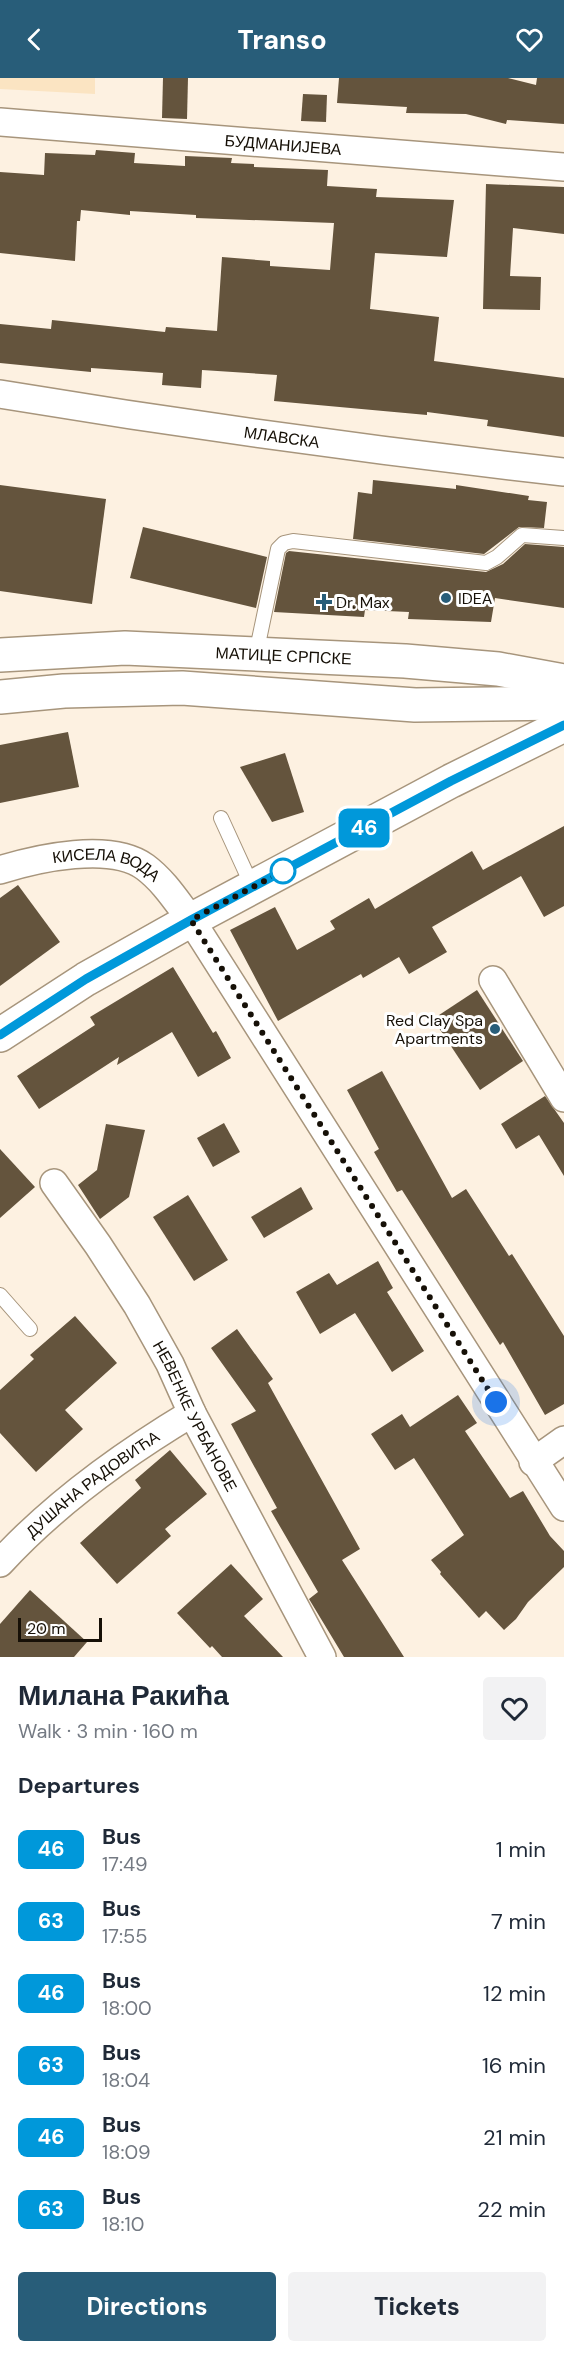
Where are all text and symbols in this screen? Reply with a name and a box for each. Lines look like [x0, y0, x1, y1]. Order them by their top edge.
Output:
text: Transo [237, 22, 327, 57]
icon: back [18, 23, 51, 56]
icon: heart [513, 23, 546, 56]
street label: БУДМАНИЈЕВА [224, 129, 343, 160]
street label: МЛАВСКА [243, 421, 321, 452]
place label: IDEA [458, 588, 493, 609]
marker: IDEA [439, 591, 453, 605]
place label: Dr. Max [336, 592, 390, 613]
marker: Dr. Max [317, 595, 331, 609]
street label: МАТИЦЕ СРПСКЕ [215, 642, 352, 669]
line badge: 46 [337, 808, 391, 848]
text: 46 [351, 814, 377, 842]
street label: КИСЕЛА ВОДА [51, 843, 165, 886]
unlabelled marker [270, 858, 296, 884]
place label: Red Clay Spa Apartments [386, 1010, 483, 1049]
marker: Red Clay Spa Apartments [488, 1022, 502, 1036]
street label: НЕВЕНКЕ УРБАНОВЕ [148, 1337, 242, 1495]
your location [481, 1387, 511, 1417]
street label: ДУШАНА РАДОВИЋА [21, 1425, 163, 1542]
scale bar [18, 1615, 102, 1642]
text: 20 m [27, 1618, 66, 1639]
text: Милана Ракића [18, 1677, 229, 1714]
button: heart [483, 1677, 546, 1740]
text: Walk · 3 min · 160 m [18, 1718, 198, 1744]
text: Departures [18, 1771, 140, 1800]
text: Bus [102, 1822, 141, 1851]
text: 46 [38, 1835, 64, 1863]
text: 1 min [496, 1835, 546, 1864]
text: 17:49 [102, 1851, 148, 1877]
text: Bus [102, 1894, 141, 1923]
text: 63 [38, 1907, 64, 1935]
text: 7 min [491, 1907, 546, 1936]
text: 17:55 [102, 1923, 147, 1949]
text: Bus [102, 1966, 141, 1995]
text: 46 [38, 1979, 64, 2007]
text: 12 min [483, 1979, 546, 2008]
text: 18:00 [102, 1995, 152, 2021]
text: Bus [102, 2038, 141, 2067]
text: 63 [38, 2051, 64, 2079]
text: 16 min [482, 2051, 546, 2080]
text: 18:04 [102, 2067, 150, 2093]
text: Bus [102, 2110, 141, 2139]
text: 46 [38, 2123, 64, 2151]
text: 21 min [483, 2123, 546, 2152]
text: 18:09 [102, 2139, 151, 2165]
text: Bus [102, 2182, 141, 2211]
text: 63 [38, 2195, 64, 2223]
text: 22 min [477, 2195, 546, 2224]
text: 18:10 [102, 2211, 144, 2237]
button: Directions [18, 2272, 276, 2341]
button: Tickets [288, 2272, 546, 2341]

